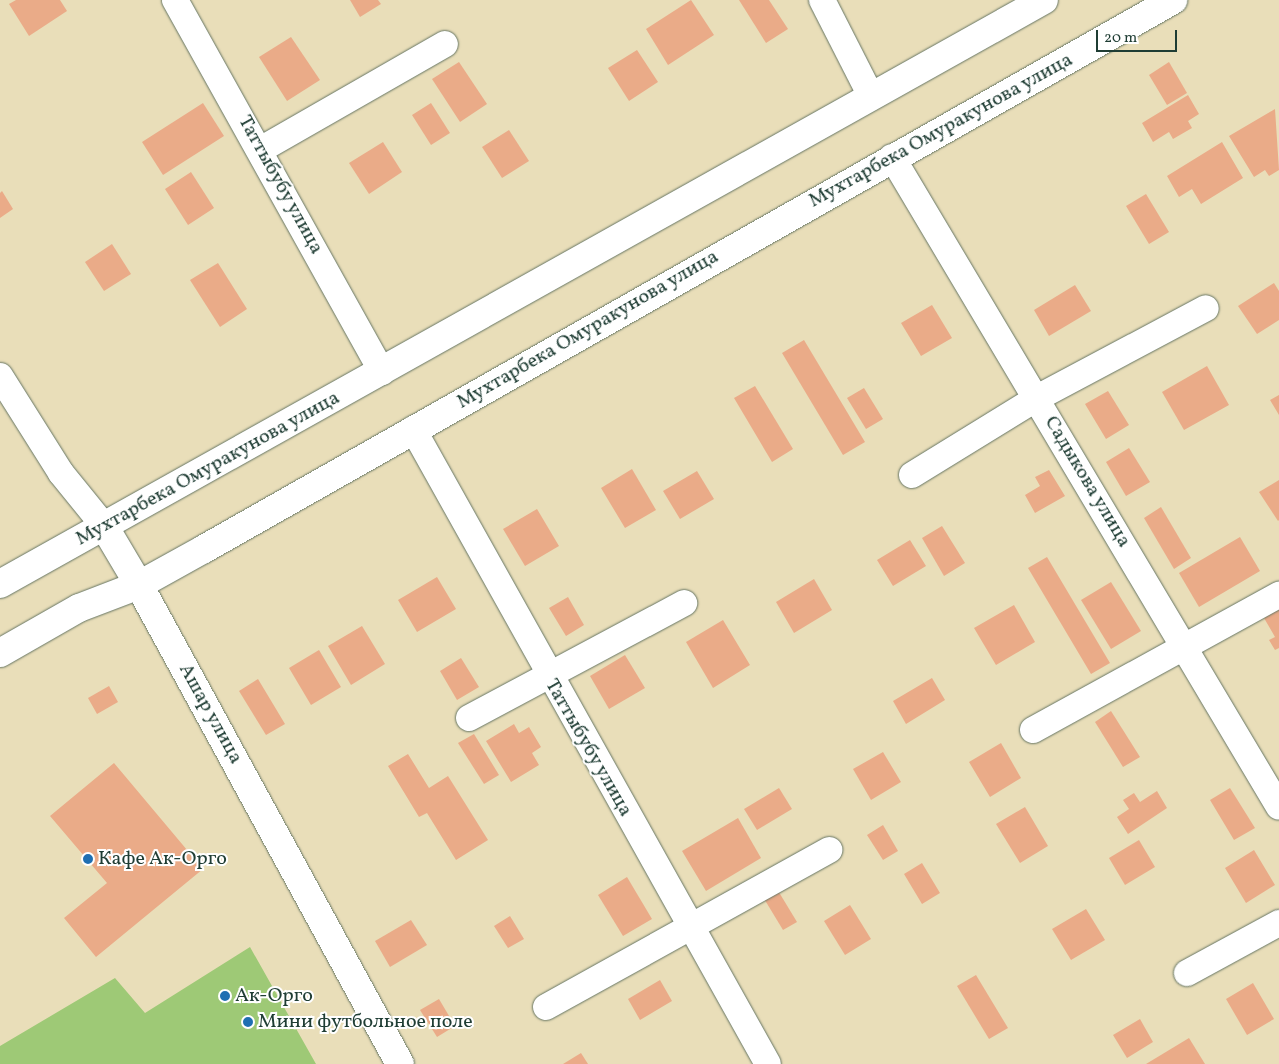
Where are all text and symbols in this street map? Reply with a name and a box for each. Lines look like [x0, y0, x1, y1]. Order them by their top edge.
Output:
scale bar [1099, 20, 1180, 52]
text: 20 m [1104, 28, 1137, 49]
street label: Мухтарбека Омуракунова улица [805, 48, 1077, 214]
street label: Таттыбубу улица [232, 111, 328, 259]
street label: Мухтарбека Омуракунова улица [453, 245, 723, 415]
street label: Мухтарбека Омуракунова улица [72, 386, 344, 552]
street label: Садыкова улица [1038, 412, 1136, 552]
street label: Ашар улица [173, 660, 247, 768]
street label: Таттыбубу улица [539, 674, 637, 822]
place label: Кафе Ак-Орго [98, 847, 227, 871]
marker: Кафе Ак-Орго [82, 853, 94, 865]
place label: Ак-Орго [235, 984, 313, 1008]
marker: Ак-Орго [219, 990, 231, 1002]
place label: Мини футбольное поле [258, 1010, 473, 1034]
marker: Мини футбольное поле [242, 1016, 254, 1028]

